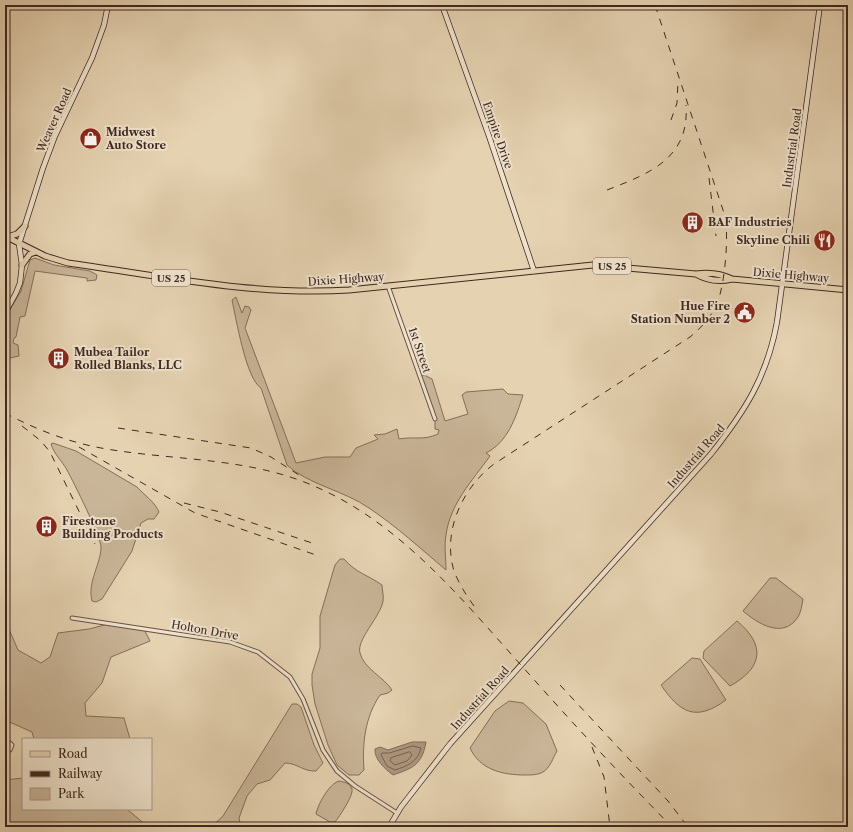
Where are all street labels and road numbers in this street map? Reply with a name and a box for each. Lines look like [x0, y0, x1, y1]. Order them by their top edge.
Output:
street label: Weaver Road [33, 85, 75, 155]
street label: Empire Drive [480, 100, 516, 170]
street label: Industrial Road [779, 107, 805, 189]
road number: US 25 [593, 258, 631, 274]
street label: Dixie Highway [752, 265, 831, 285]
street label: Dixie Highway [307, 269, 386, 289]
road number: US 25 [152, 270, 190, 286]
street label: 1st Street [406, 325, 434, 375]
street label: Industrial Road [664, 421, 728, 491]
street label: Holton Drive [170, 617, 240, 643]
street label: Industrial Road [448, 663, 512, 733]

